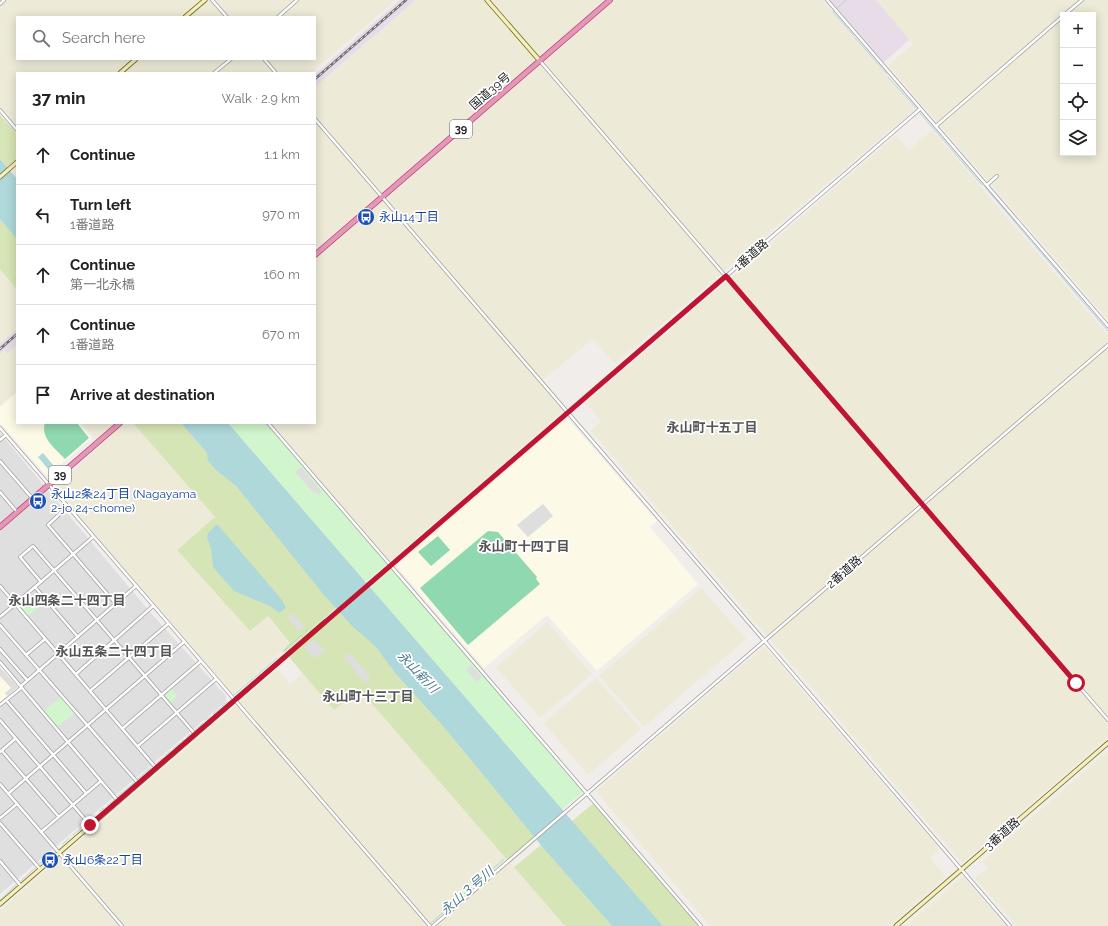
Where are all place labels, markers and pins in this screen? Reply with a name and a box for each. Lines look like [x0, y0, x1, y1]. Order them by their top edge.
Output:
bus stop icon: 永山14丁目 [356, 207, 376, 227]
place label: 永山14丁目 [379, 210, 439, 224]
place label: 永山2条24丁目 (Nagayama 2-jo 24-chome) [51, 487, 196, 515]
bus stop icon: 永山2条24丁目 (Nagayama 2-jo 24-chome) [28, 491, 48, 511]
bus stop icon: 永山6条22丁目 [40, 850, 60, 870]
place label: 永山6条22丁目 [63, 853, 143, 867]

